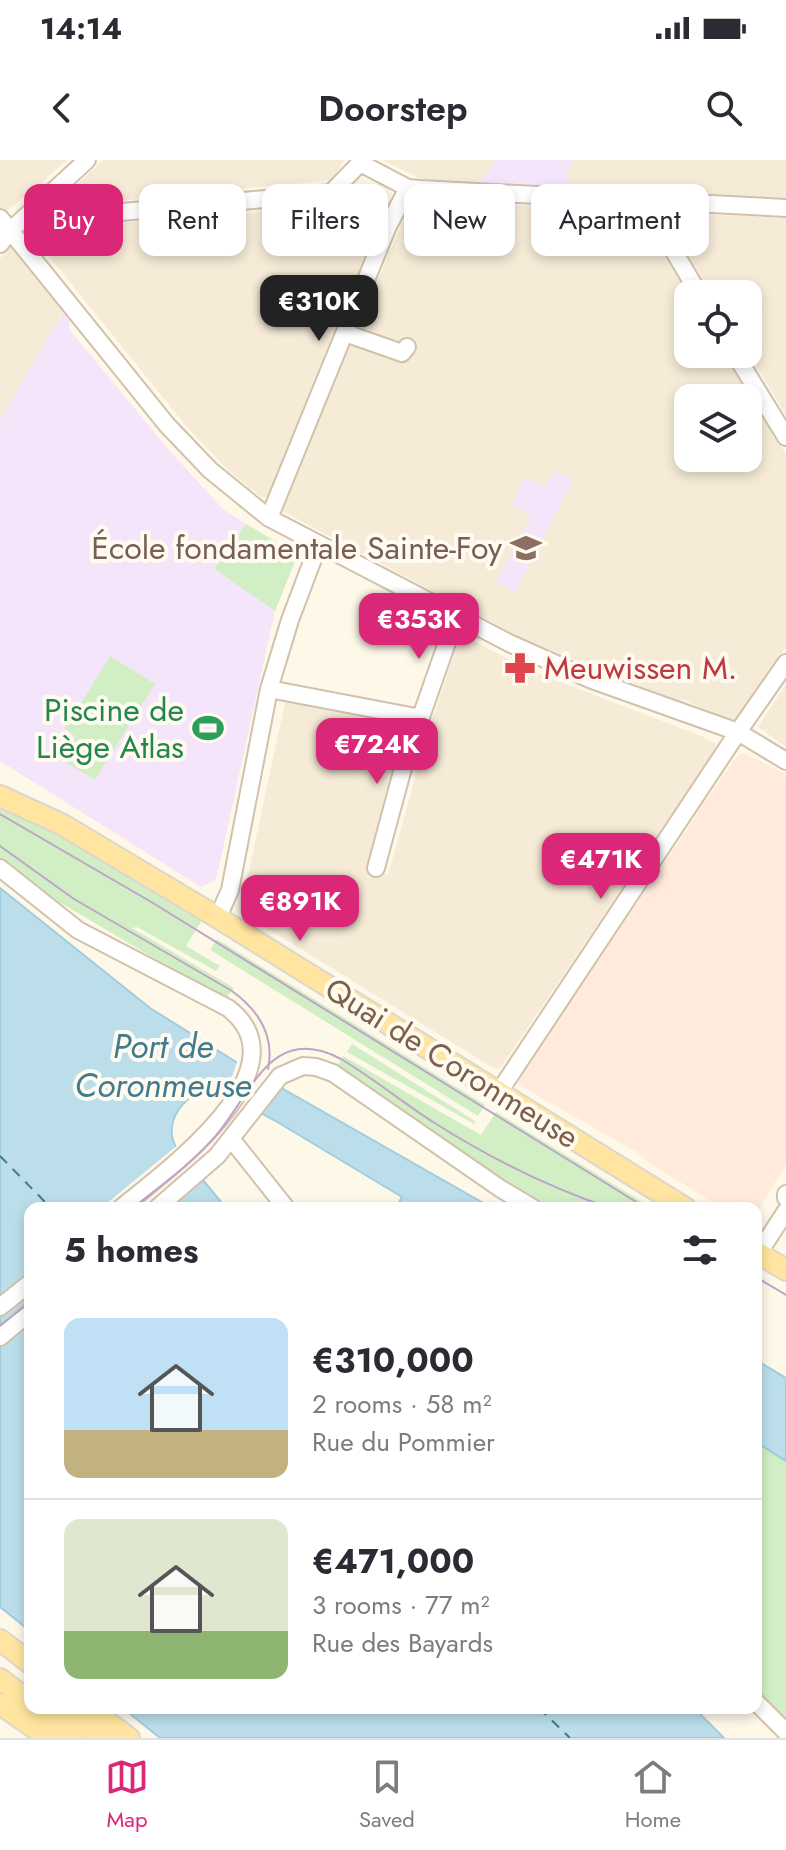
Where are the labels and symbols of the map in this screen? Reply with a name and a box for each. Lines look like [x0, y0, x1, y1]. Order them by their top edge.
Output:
pin: €310K [263, 275, 375, 343]
place label: École fondamentale Sainte-Foy [91, 525, 503, 571]
school or university icon: École fondamentale Sainte-Foy [509, 531, 543, 565]
pin: €353K [363, 593, 475, 661]
place label: Meuwissen M. [544, 645, 737, 691]
pharmacy icon: Meuwissen M. [503, 651, 537, 685]
place label: Piscine de Liège Atlas [36, 687, 184, 770]
sports icon: Piscine de Liège Atlas [191, 711, 225, 745]
pin: €724K [321, 718, 433, 786]
pin: €471K [545, 833, 657, 901]
pin: €891K [244, 875, 356, 943]
street label: Quai de Coronmeuse [316, 966, 588, 1160]
water label: Port de Coronmeuse [74, 1022, 252, 1110]

